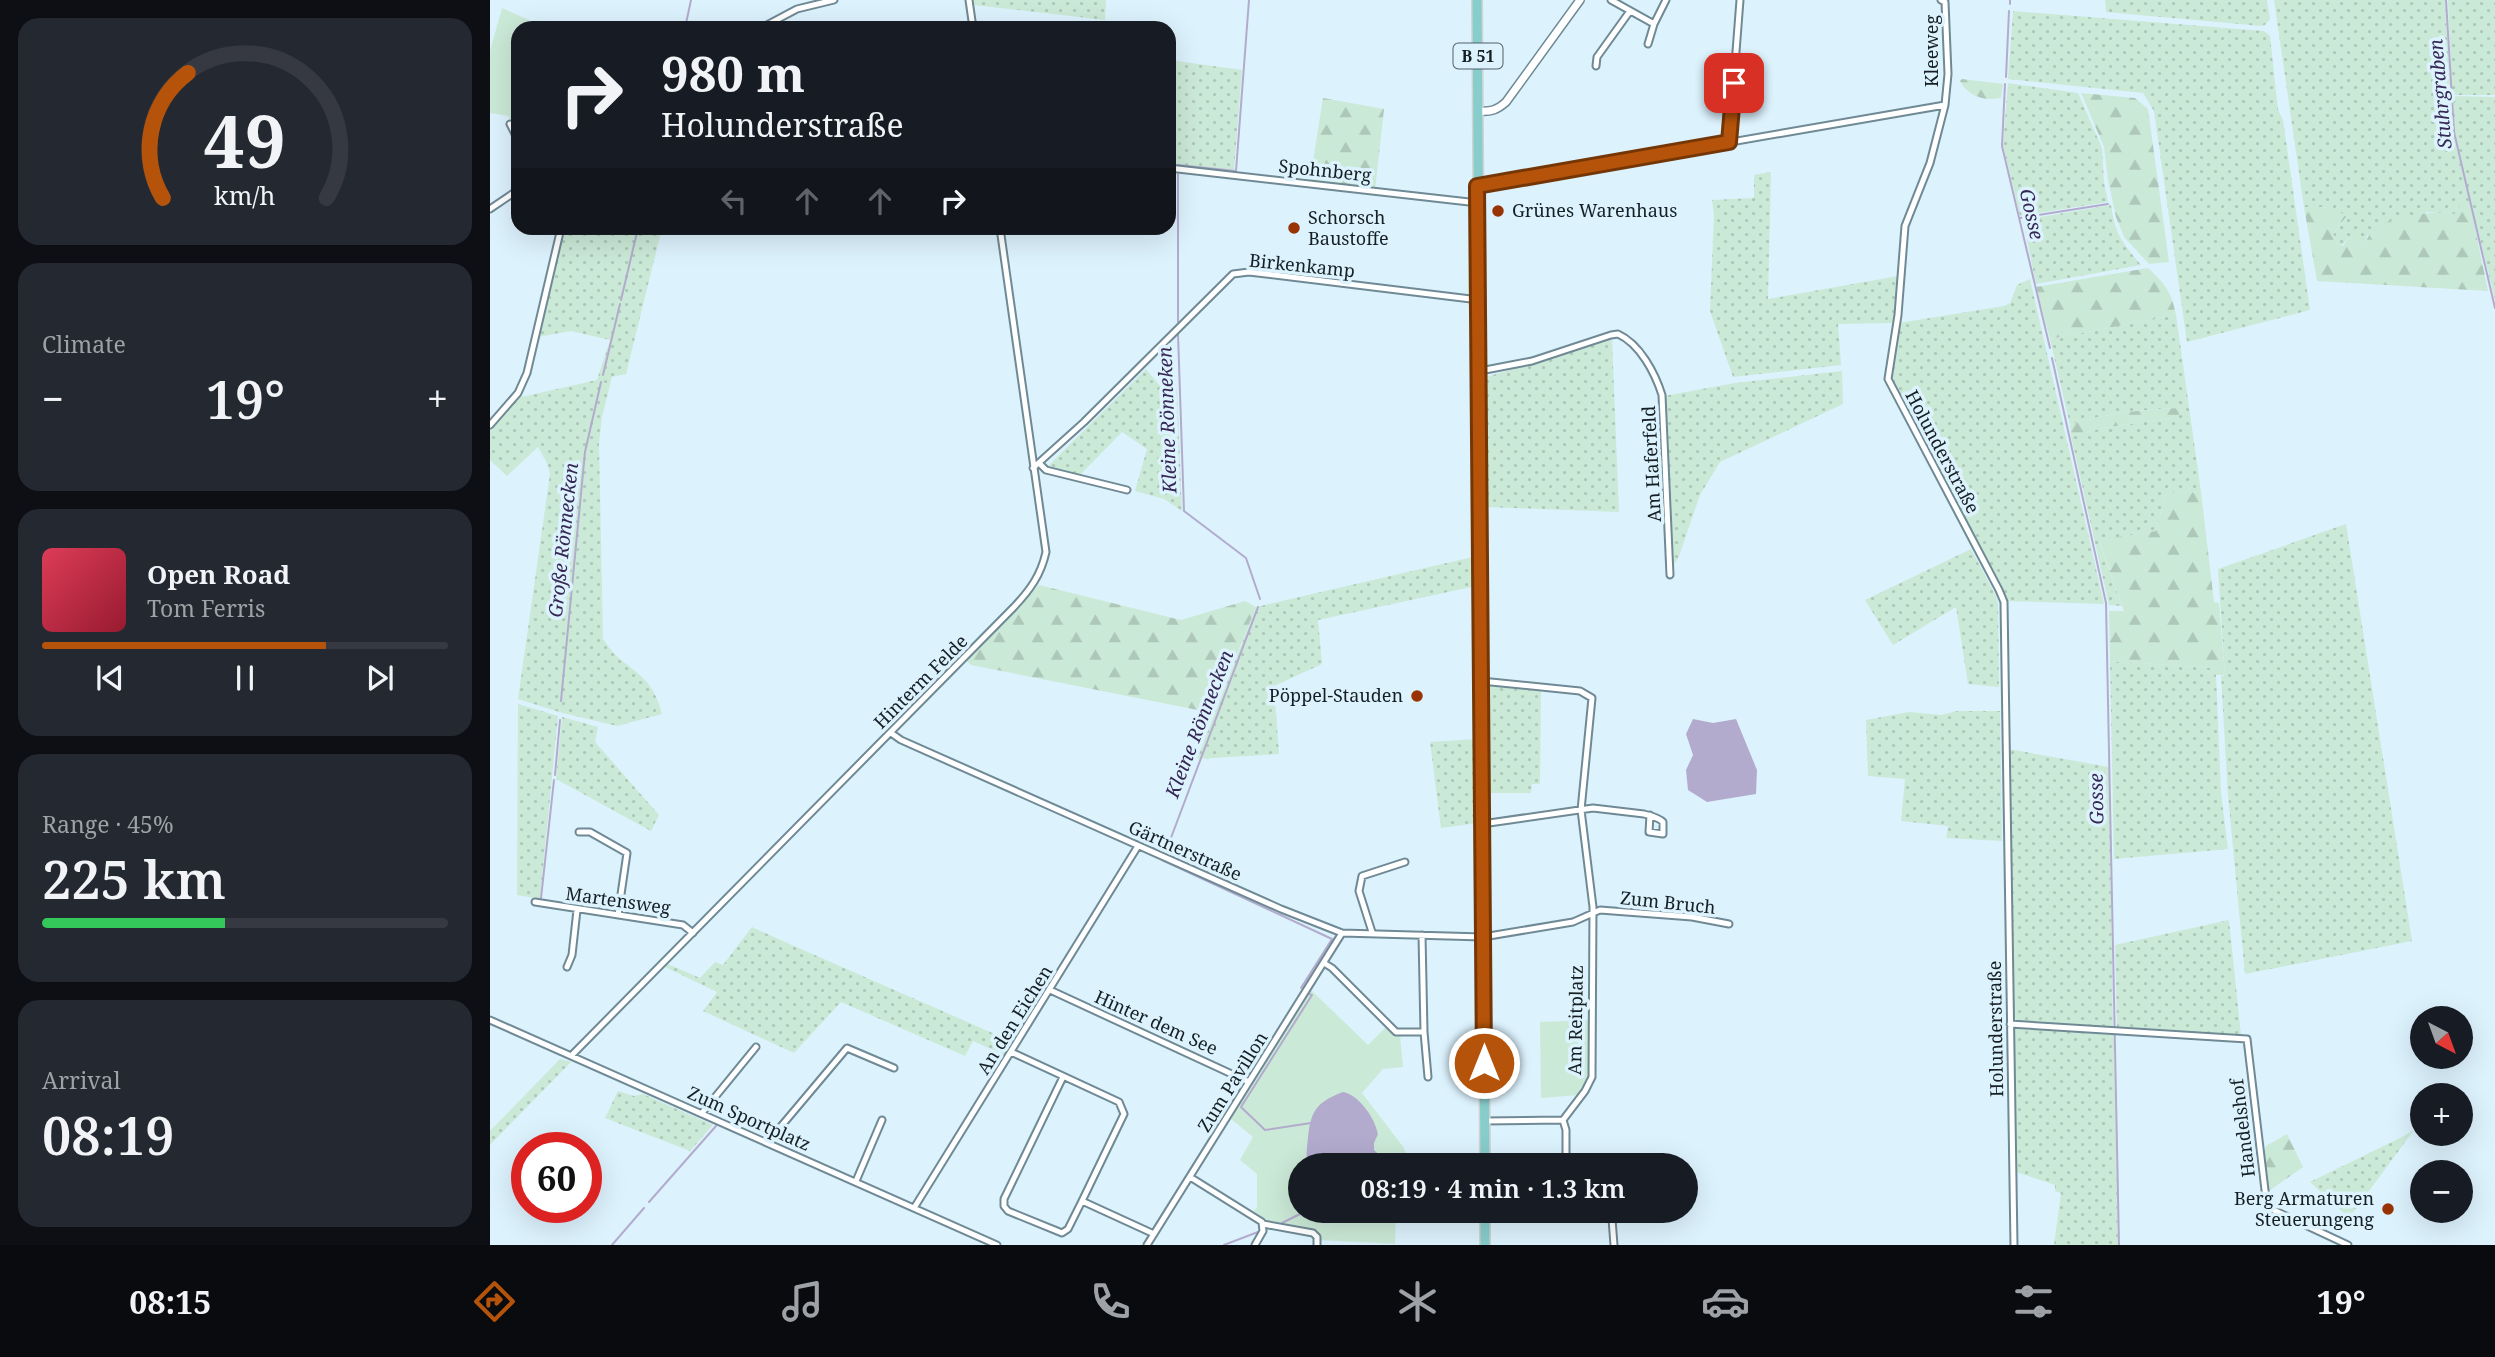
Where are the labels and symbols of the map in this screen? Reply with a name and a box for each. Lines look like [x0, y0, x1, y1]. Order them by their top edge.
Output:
street label: Kleeweg [1919, 15, 1943, 87]
water label: Stuhrgraben [2422, 37, 2458, 150]
road number: B 51 [1454, 44, 1502, 68]
pin [1704, 53, 1764, 113]
street label: Spohnberg [1278, 153, 1373, 187]
water label: Gosse [2014, 186, 2050, 242]
place label: Grünes Warenhaus [1512, 198, 1677, 222]
marker: Grünes Warenhaus [1490, 203, 1506, 219]
place label: Schorsch Baustoffe [1308, 205, 1389, 250]
marker: Schorsch Baustoffe [1286, 220, 1302, 236]
street label: Birkenkamp [1248, 248, 1356, 282]
water label: Kleine Rönneken [1151, 346, 1183, 495]
street label: Holunderstraße [1900, 386, 1986, 517]
street label: Am Haferfeld [1636, 405, 1666, 523]
water label: Große Rönnecken [542, 461, 584, 619]
street label: Hinterm Felde [868, 629, 972, 733]
water label: Kleine Rönnecken [1159, 646, 1239, 802]
place label: Pöppel-Stauden [1269, 683, 1403, 707]
marker: Pöppel-Stauden [1409, 688, 1425, 704]
water label: Gosse [2083, 773, 2109, 825]
street label: Gärtnerstraße [1125, 814, 1246, 886]
street label: Martensweg [564, 881, 673, 919]
street label: Zum Bruch [1619, 885, 1717, 919]
street label: An den Eichen [971, 960, 1058, 1079]
street label: Holunderstraße [1982, 961, 2008, 1097]
street label: Am Reitplatz [1562, 965, 1588, 1075]
street label: Hinter dem See [1091, 984, 1222, 1060]
north arrow [2410, 1006, 2473, 1069]
street label: Zum Pavillon [1192, 1026, 1273, 1136]
position arrow [1447, 1026, 1521, 1100]
street label: Handelshof [2224, 1076, 2260, 1179]
street label: Zum Sportplatz [684, 1080, 815, 1156]
speed limit sign: 60 [511, 1132, 602, 1223]
place label: Berg Armaturen Steuerungeng [2234, 1186, 2374, 1231]
marker: Berg Armaturen Steuerungeng [2380, 1201, 2396, 1217]

